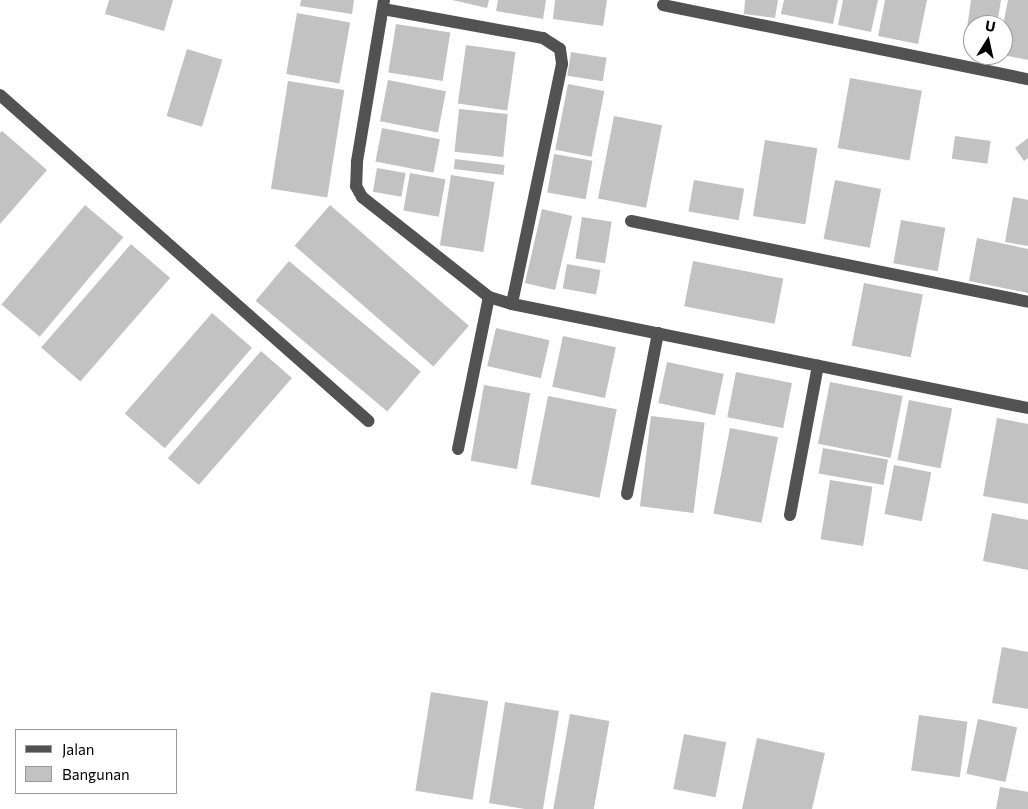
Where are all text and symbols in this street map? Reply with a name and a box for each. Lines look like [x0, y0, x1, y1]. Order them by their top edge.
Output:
north arrow [963, 15, 1013, 65]
text: U [984, 16, 997, 35]
legend [15, 729, 178, 794]
text: Jalan [62, 740, 94, 758]
text: Bangunan [62, 765, 130, 783]

